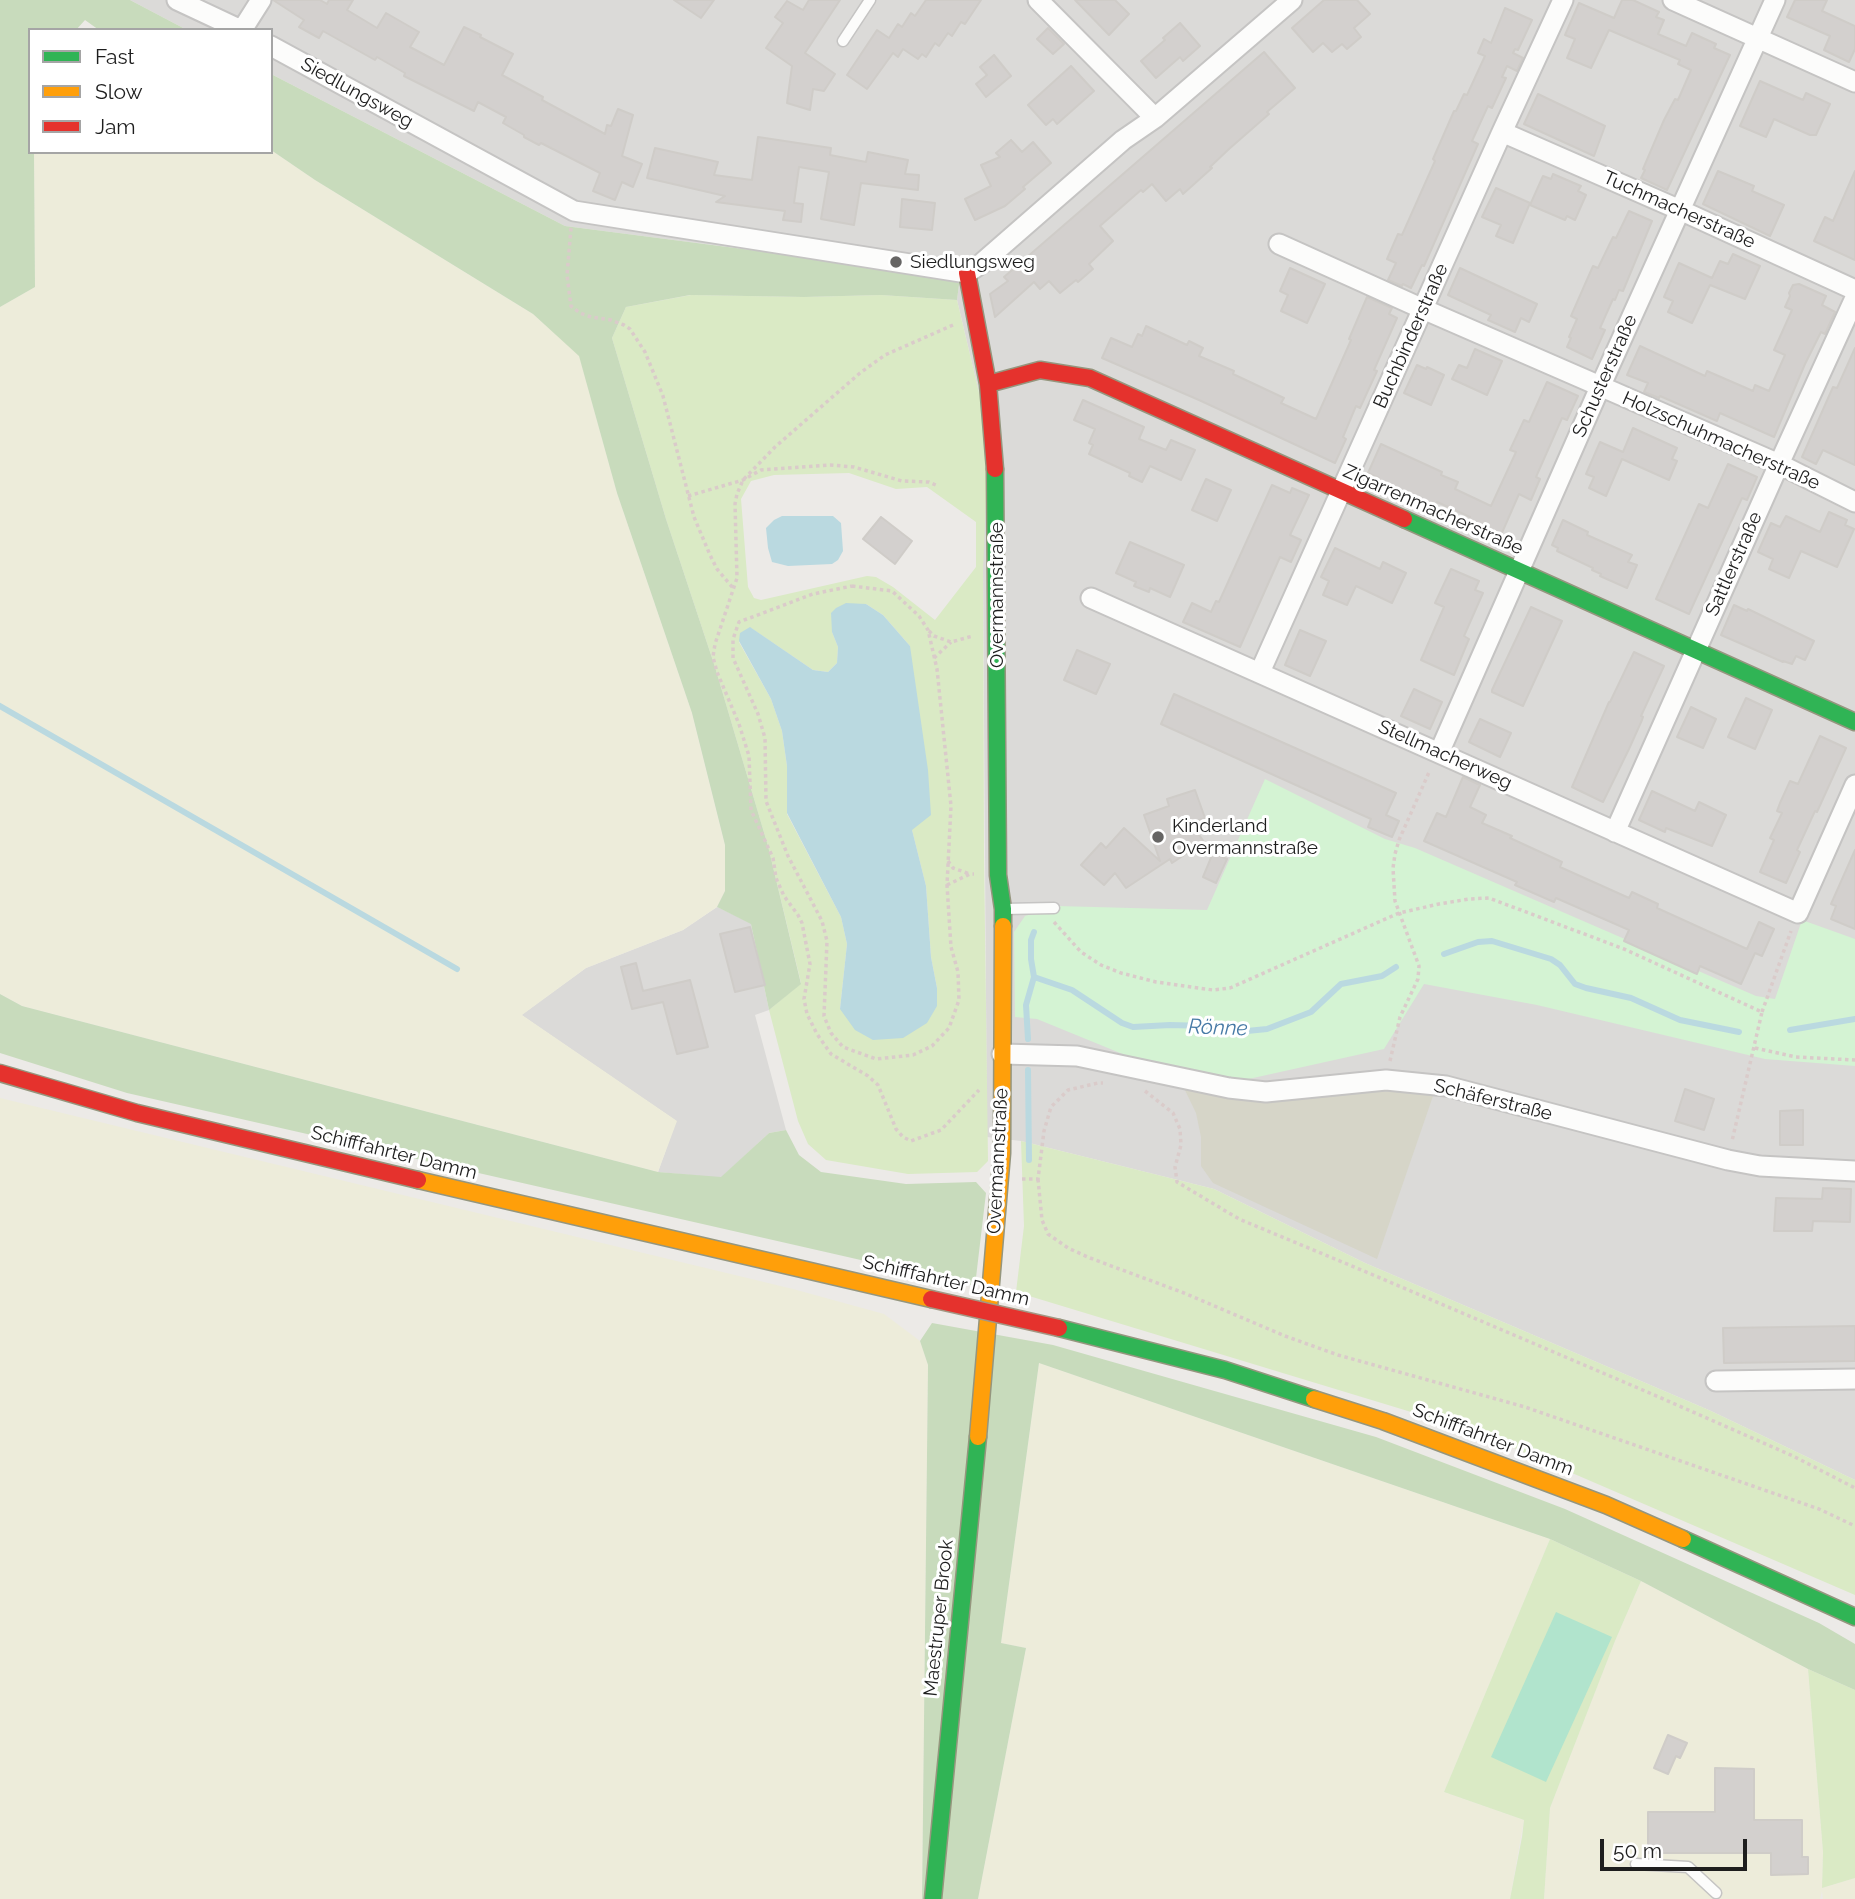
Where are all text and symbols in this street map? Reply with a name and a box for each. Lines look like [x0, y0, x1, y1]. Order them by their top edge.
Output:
legend [28, 28, 273, 154]
text: Fast [95, 44, 135, 69]
street label: Siedlungsweg [297, 53, 417, 133]
text: Slow [95, 79, 143, 104]
text: Jam [95, 114, 136, 139]
street label: Tuchmacherstraße [1599, 166, 1759, 254]
place label: Siedlungsweg [910, 251, 1035, 273]
marker: Siedlungsweg [888, 254, 904, 270]
street label: Buchbinderstraße [1369, 260, 1453, 412]
street label: Schusterstraße [1568, 311, 1642, 441]
street label: Holzschuhmacherstraße [1619, 387, 1823, 495]
street label: Zigarrenmacherstraße [1339, 460, 1527, 560]
street label: Sattlerstraße [1701, 508, 1767, 620]
street label: Overmannstraße [986, 522, 1008, 668]
street label: Stellmacherweg [1374, 715, 1516, 795]
place label: Kinderland Overmannstraße [1172, 815, 1318, 859]
marker: Kinderland Overmannstraße [1150, 829, 1166, 845]
water label: Rönne [1188, 1014, 1248, 1042]
street label: Schäferstraße [1431, 1074, 1555, 1126]
street label: Overmannstraße [983, 1088, 1013, 1234]
street label: Schifffahrter Damm [309, 1121, 479, 1185]
street label: Schifffahrter Damm [861, 1251, 1031, 1311]
street label: Schifffahrter Damm [1409, 1399, 1577, 1481]
street label: Maestruper Brook [919, 1538, 959, 1698]
scale bar [1603, 1826, 1750, 1870]
text: 50 m [1613, 1838, 1662, 1863]

